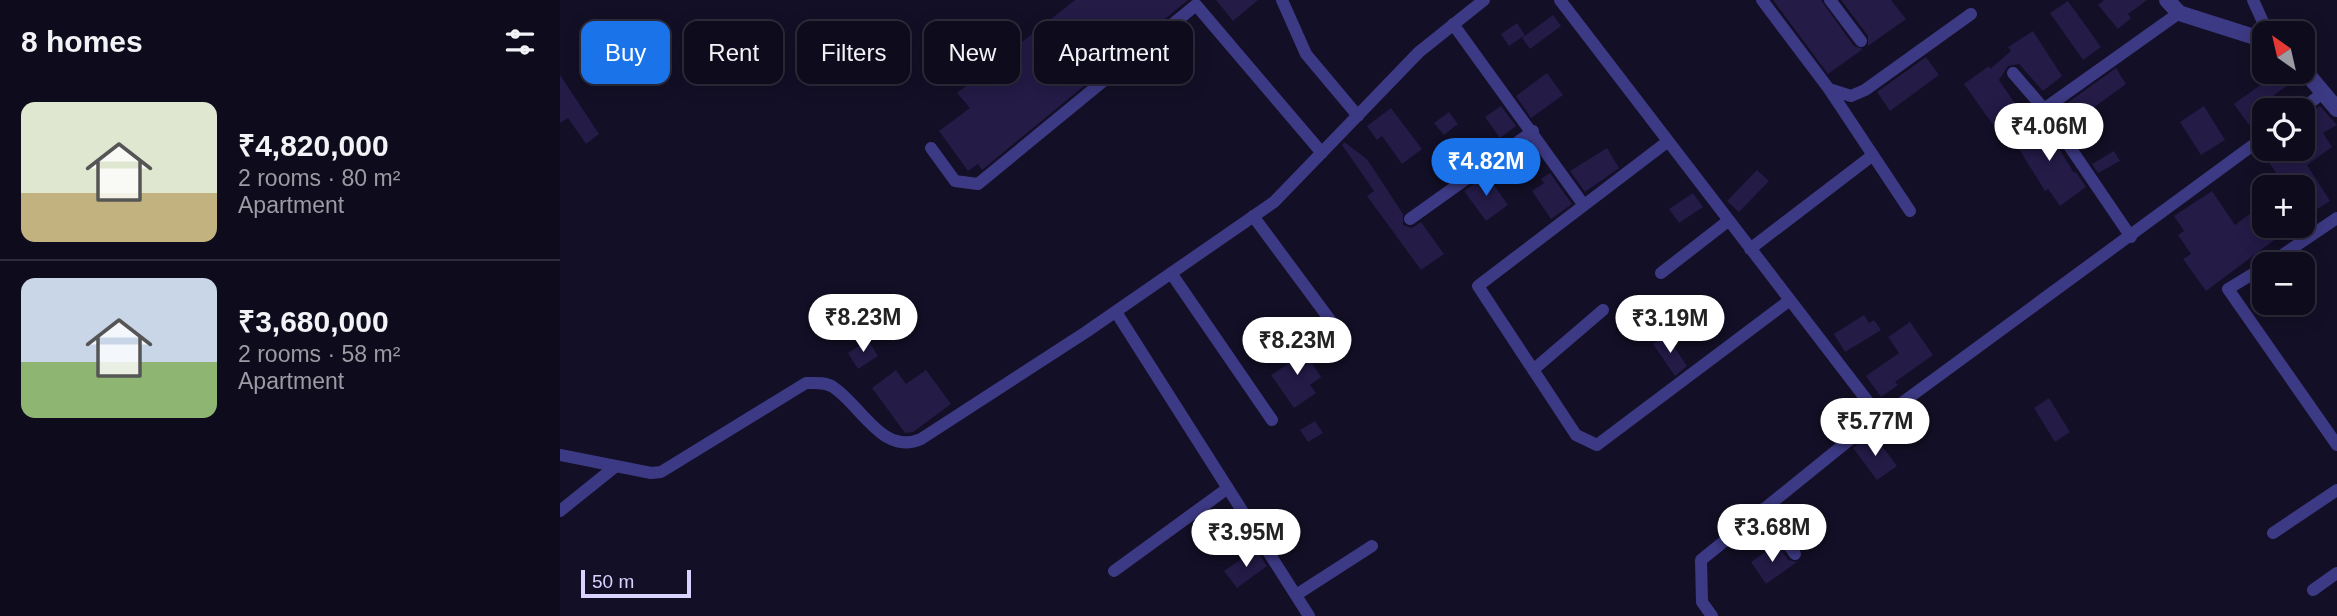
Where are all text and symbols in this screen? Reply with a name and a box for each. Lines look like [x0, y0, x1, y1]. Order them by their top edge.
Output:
chip: Buy [581, 21, 670, 84]
chip: Rent [684, 21, 783, 84]
chip: Filters [797, 21, 910, 84]
chip: New [924, 21, 1020, 84]
chip: Apartment [1034, 21, 1193, 84]
north arrow [2252, 21, 2315, 84]
map controls [2252, 21, 2315, 315]
icon: filters [501, 23, 539, 61]
text: 8 homes [21, 25, 143, 58]
button: locate [2252, 98, 2315, 161]
pin: ₹4.06M [1992, 104, 2106, 163]
text: ₹4.06M [2010, 113, 2088, 139]
text: ₹4,820,000 [238, 129, 389, 162]
icon: home [77, 130, 161, 214]
pin: ₹4.82M [1429, 138, 1543, 198]
text: ₹4.82M [1447, 148, 1525, 174]
text: 2 rooms · 80 m² [238, 165, 400, 191]
button: + [2252, 175, 2315, 238]
text: Apartment [238, 192, 344, 218]
button: − [2252, 252, 2315, 315]
pin: ₹8.23M [806, 294, 920, 354]
pin: ₹3.19M [1613, 296, 1727, 355]
text: ₹8.23M [824, 304, 902, 330]
text: ₹3,680,000 [238, 305, 389, 338]
text: ₹3.19M [1631, 305, 1709, 331]
icon: home [77, 306, 161, 390]
pin: ₹8.23M [1240, 318, 1354, 377]
text: ₹8.23M [1258, 327, 1336, 353]
text: 2 rooms · 58 m² [238, 341, 400, 367]
text: Apartment [238, 368, 344, 394]
pin: ₹5.77M [1818, 398, 1932, 458]
text: ₹5.77M [1836, 408, 1914, 434]
pin: ₹3.68M [1715, 504, 1829, 564]
pin: ₹3.95M [1189, 510, 1303, 569]
text: ₹3.68M [1733, 514, 1811, 540]
text: ₹3.95M [1207, 519, 1285, 545]
scale bar [581, 567, 691, 599]
text: 50 m [592, 571, 634, 592]

